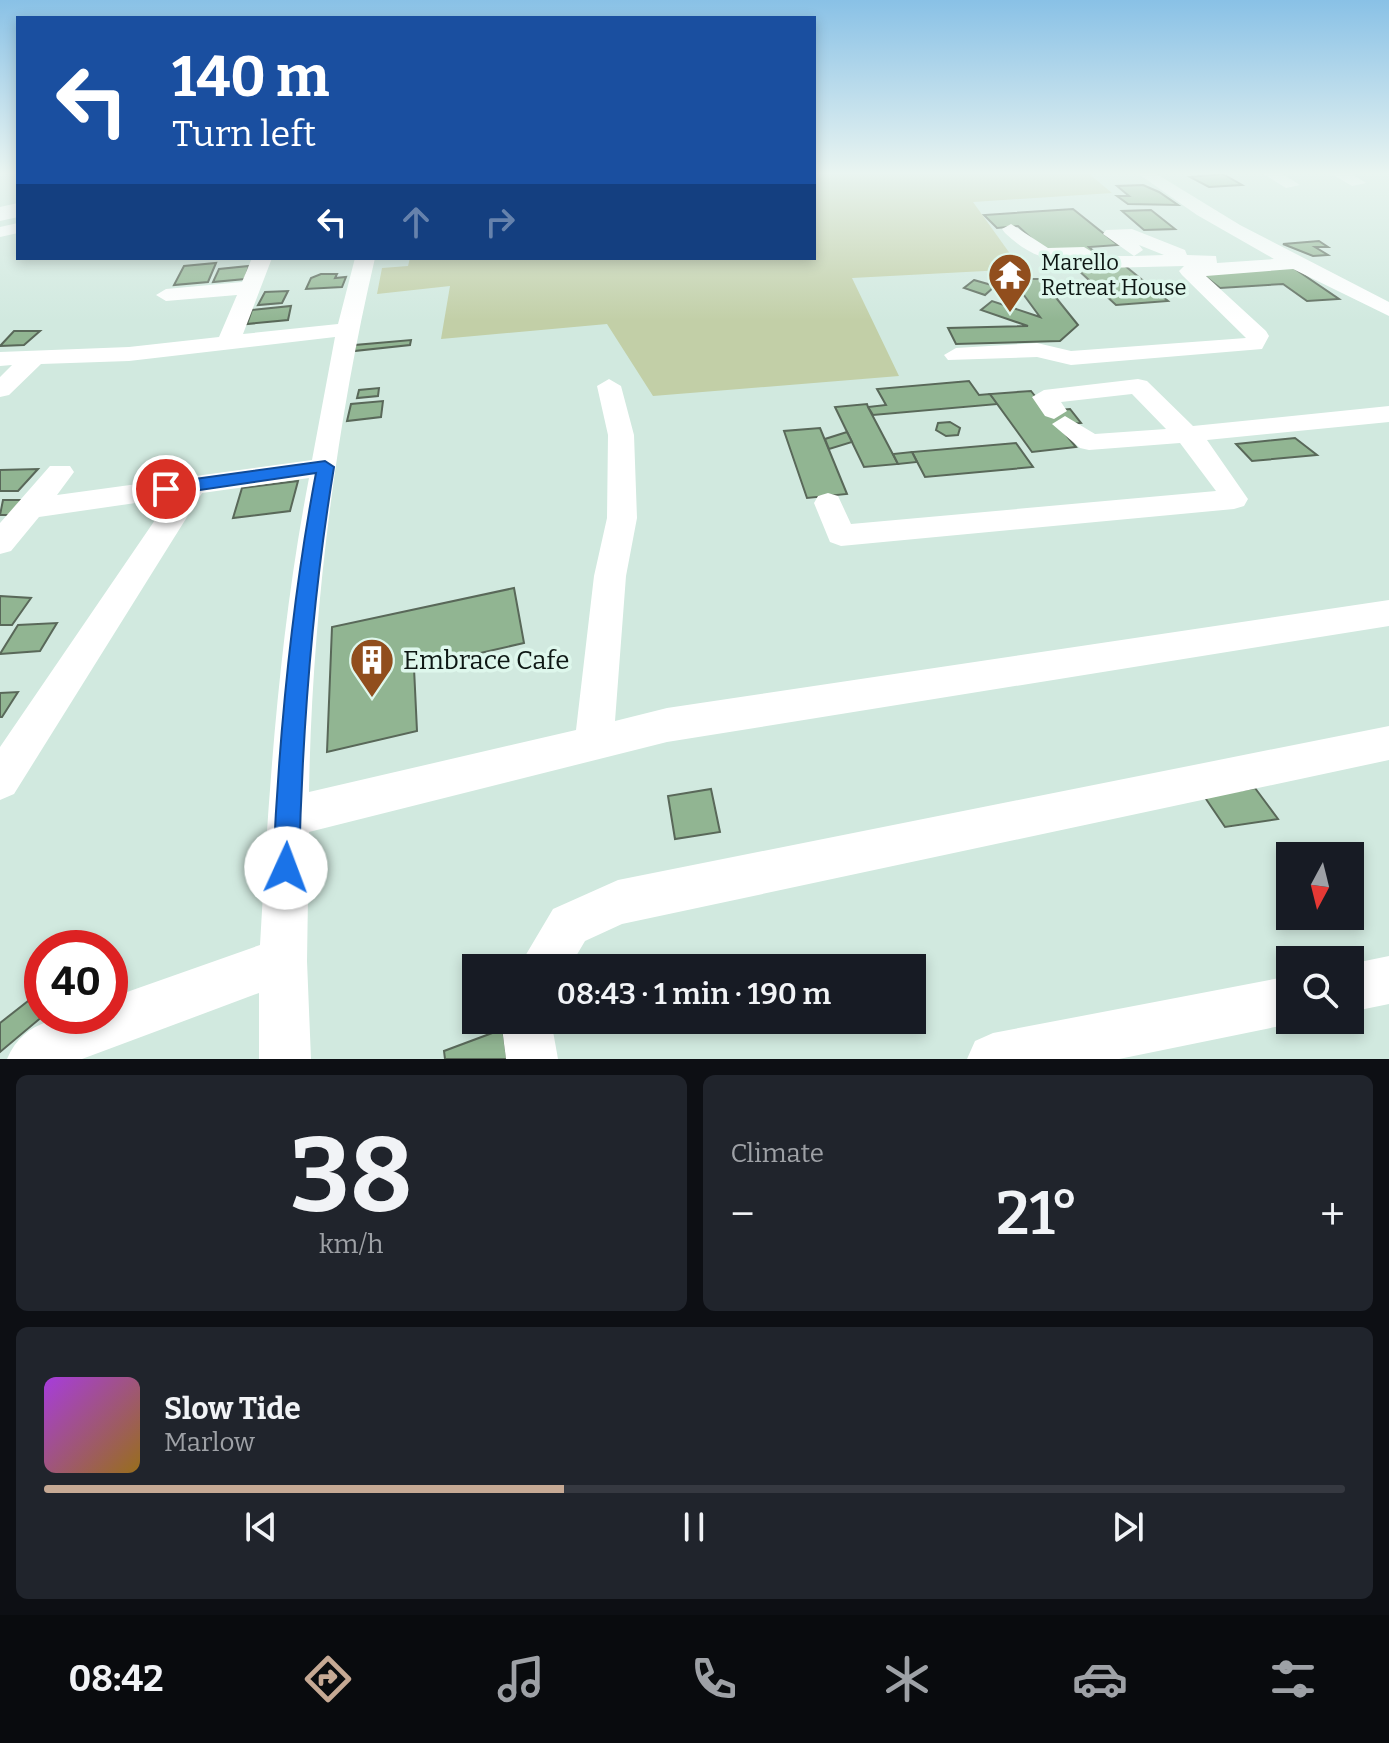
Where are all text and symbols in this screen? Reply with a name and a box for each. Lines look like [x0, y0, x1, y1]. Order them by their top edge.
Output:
text: 140 m [172, 44, 329, 111]
icon: left [40, 48, 144, 152]
text: Turn left [172, 112, 316, 156]
icon: left [310, 200, 354, 244]
icon: ahead [394, 200, 438, 244]
icon: right [478, 200, 522, 244]
place label: Marello Retreat House [1041, 249, 1187, 301]
temple icon: Marello Retreat House [986, 251, 1034, 314]
pin [132, 455, 200, 523]
icon: arrive [144, 467, 188, 511]
building icon: Embrace Cafe [348, 636, 396, 699]
place label: Embrace Cafe [403, 645, 569, 676]
position arrow [244, 826, 328, 910]
north arrow [1276, 842, 1364, 930]
map controls [1276, 842, 1364, 1034]
speed limit sign: 40 [24, 930, 128, 1034]
button: search [1276, 946, 1364, 1034]
text: 08:43 · 1 min · 190 m [557, 976, 831, 1012]
text: 38 [290, 1114, 413, 1239]
text: Climate [731, 1138, 824, 1169]
text: 21° [996, 1178, 1079, 1250]
text: − [731, 1188, 755, 1241]
text: + [1320, 1188, 1345, 1241]
text: km/h [319, 1229, 383, 1260]
text: Slow Tide [164, 1391, 301, 1427]
text: Marlow [164, 1427, 255, 1458]
icon: previous [239, 1505, 283, 1549]
icon: pause [672, 1505, 716, 1549]
icon: next [1106, 1505, 1150, 1549]
icon: directions [300, 1651, 356, 1707]
icon: music [493, 1651, 549, 1707]
icon: phone [686, 1651, 742, 1707]
icon: climate [879, 1651, 935, 1707]
icon: car [1072, 1651, 1128, 1707]
icon: filters [1265, 1651, 1321, 1707]
text: 08:42 [68, 1657, 164, 1701]

